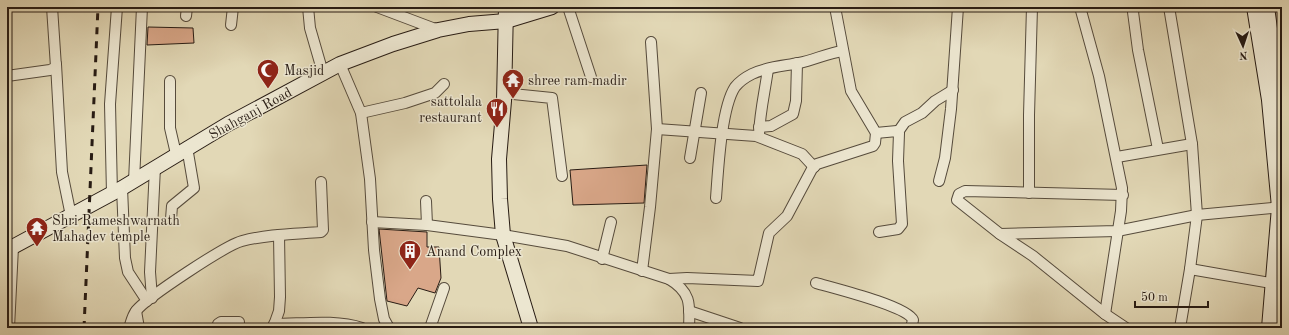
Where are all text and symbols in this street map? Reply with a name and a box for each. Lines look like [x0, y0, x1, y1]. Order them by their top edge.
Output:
north arrow [1223, 26, 1263, 66]
text: N [1238, 49, 1248, 60]
mosque icon: Masjid [255, 57, 281, 90]
place label: Masjid [284, 64, 324, 78]
temple icon: shree ram madir [500, 67, 526, 100]
place label: shree ram madir [528, 74, 627, 88]
street label: Shahganj Road [207, 85, 294, 142]
place label: sattolala restaurant [419, 95, 482, 125]
restaurant icon: sattolala restaurant [484, 96, 510, 129]
place label: Shri Rameshwarnath Mahadev temple [52, 214, 180, 244]
temple icon: Shri Rameshwarnath Mahadev temple [24, 215, 50, 248]
building icon: Anand Complex [397, 238, 423, 271]
place label: Anand Complex [426, 245, 522, 259]
scale bar [1135, 283, 1208, 309]
text: 50 m [1141, 291, 1168, 304]

